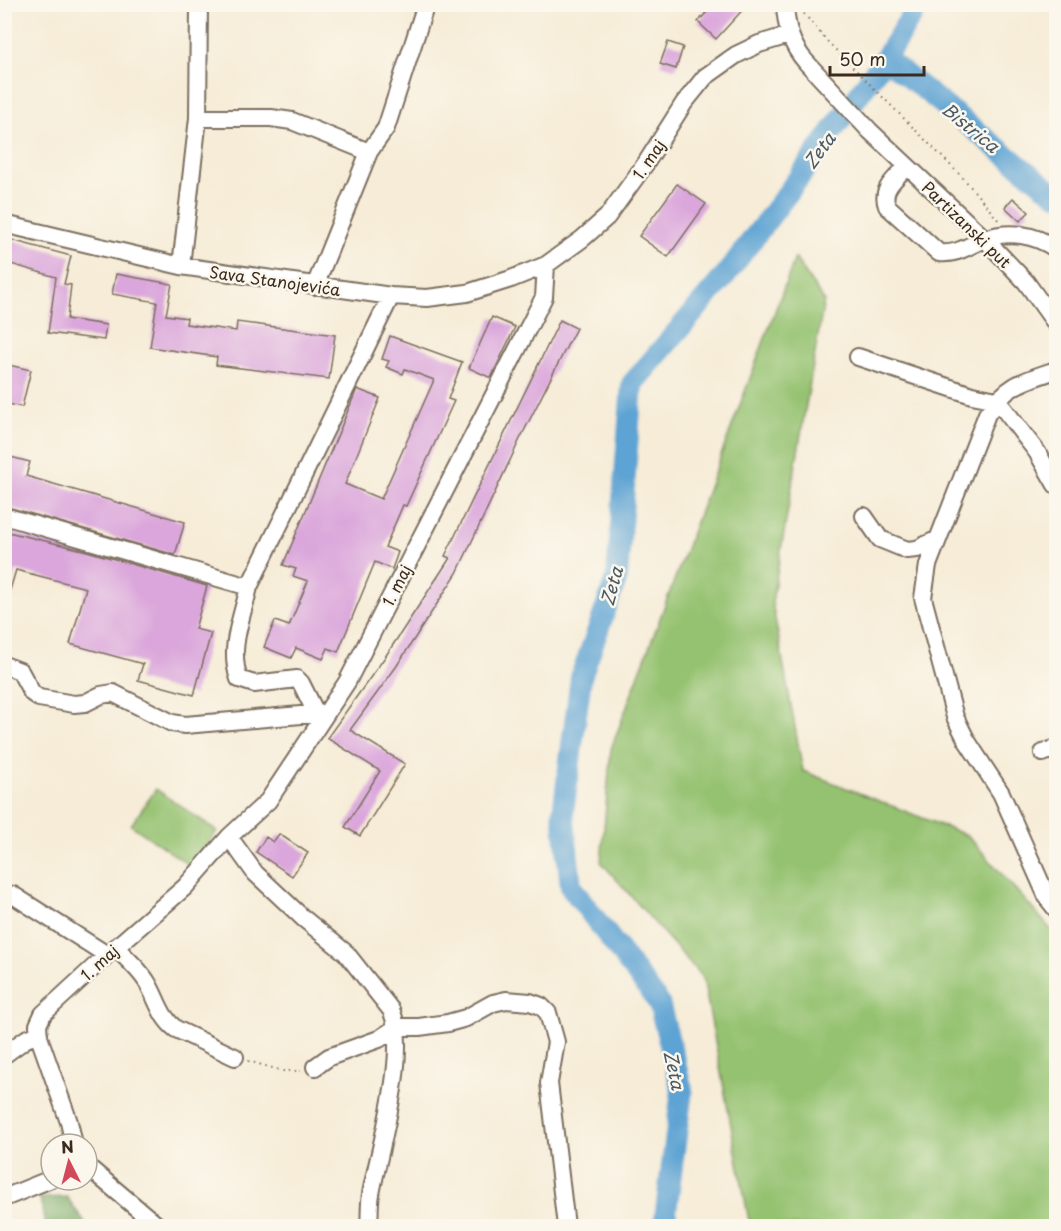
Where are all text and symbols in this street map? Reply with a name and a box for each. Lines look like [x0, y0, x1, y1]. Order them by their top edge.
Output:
scale bar [830, 39, 924, 77]
text: 50 m [839, 45, 886, 72]
water label: Bistrica [937, 95, 1006, 159]
water label: Zeta [797, 126, 842, 174]
street label: 1. maj [626, 134, 670, 184]
street label: Partizanski put [917, 175, 1017, 273]
street label: Sava Stanojevića [208, 259, 342, 301]
street label: 1. maj [375, 560, 417, 610]
water label: Zeta [593, 563, 629, 608]
street label: 1. maj [75, 938, 123, 986]
water label: Zeta [658, 1048, 692, 1093]
north arrow [39, 1132, 99, 1192]
text: N [60, 1133, 75, 1159]

